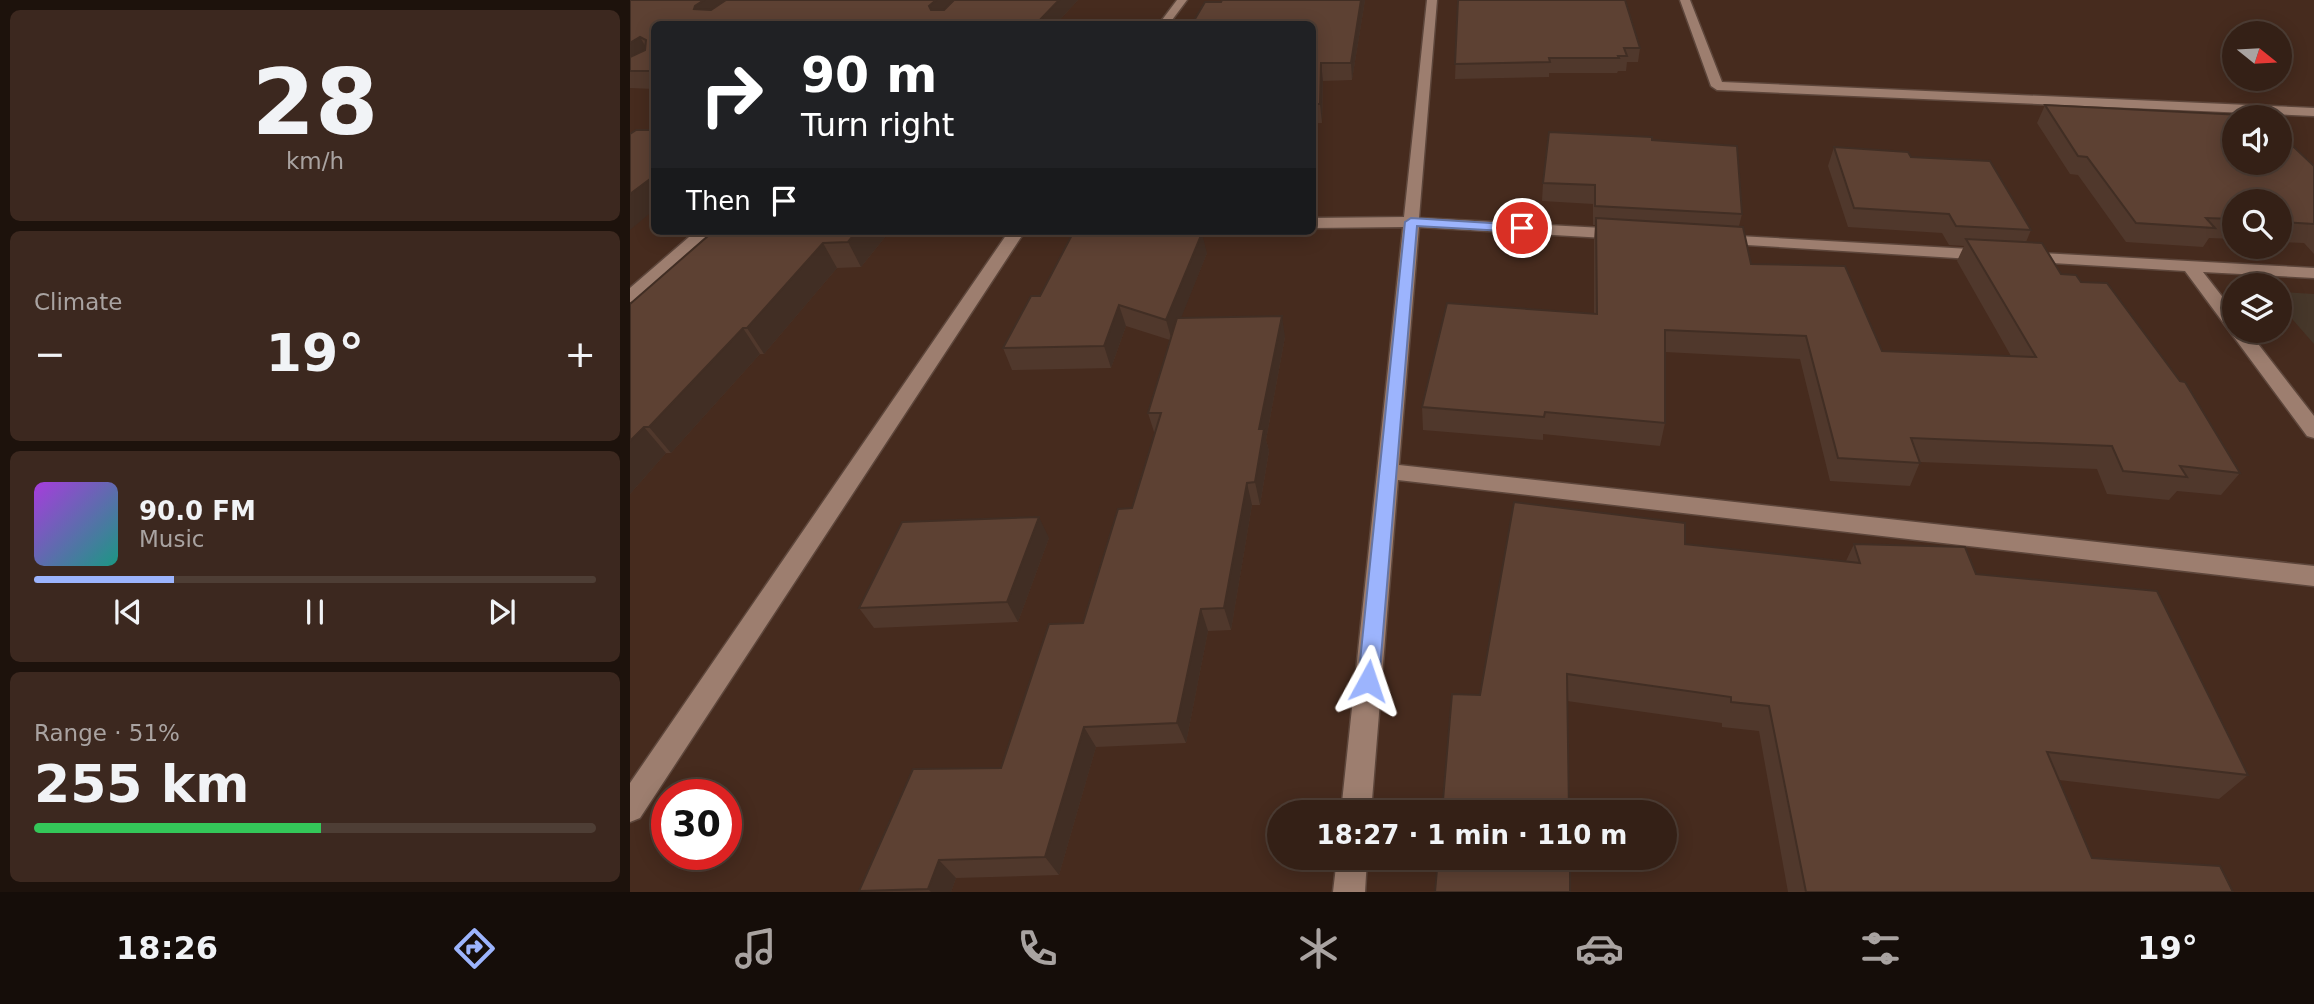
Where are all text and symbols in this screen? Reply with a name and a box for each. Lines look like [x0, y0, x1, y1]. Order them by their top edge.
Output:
north arrow [2222, 21, 2292, 91]
map controls [2222, 21, 2292, 343]
text: 90 m [801, 47, 937, 104]
icon: right [686, 49, 777, 140]
text: 28 [252, 50, 378, 155]
button: sound [2222, 105, 2292, 175]
text: Turn right [801, 106, 954, 144]
text: km/h [286, 148, 344, 174]
icon: arrive [765, 182, 803, 220]
text: Then [686, 186, 751, 216]
button: search [2222, 189, 2292, 259]
pin [1492, 198, 1552, 258]
icon: arrive [1503, 209, 1541, 247]
button: layers [2222, 273, 2292, 343]
text: Climate [34, 289, 123, 315]
text: 19° [266, 323, 364, 383]
text: − [34, 332, 66, 376]
text: + [564, 332, 596, 376]
text: 90.0 FM [139, 496, 256, 526]
text: Music [139, 526, 204, 552]
icon: previous [109, 593, 147, 631]
icon: pause [296, 593, 334, 631]
icon: next [483, 593, 521, 631]
position arrow [1331, 644, 1405, 718]
text: Range · 51% [34, 720, 180, 746]
text: 255 km [34, 754, 249, 814]
speed limit sign: 30 [651, 779, 742, 870]
text: 18:27 · 1 min · 110 m [1317, 820, 1627, 850]
icon: directions [450, 924, 499, 973]
icon: music [731, 924, 780, 973]
icon: phone [1013, 924, 1062, 973]
icon: climate [1294, 924, 1343, 973]
icon: car [1575, 924, 1624, 973]
icon: filters [1856, 924, 1905, 973]
text: 18:26 [116, 929, 218, 967]
text: 19° [2137, 929, 2198, 967]

